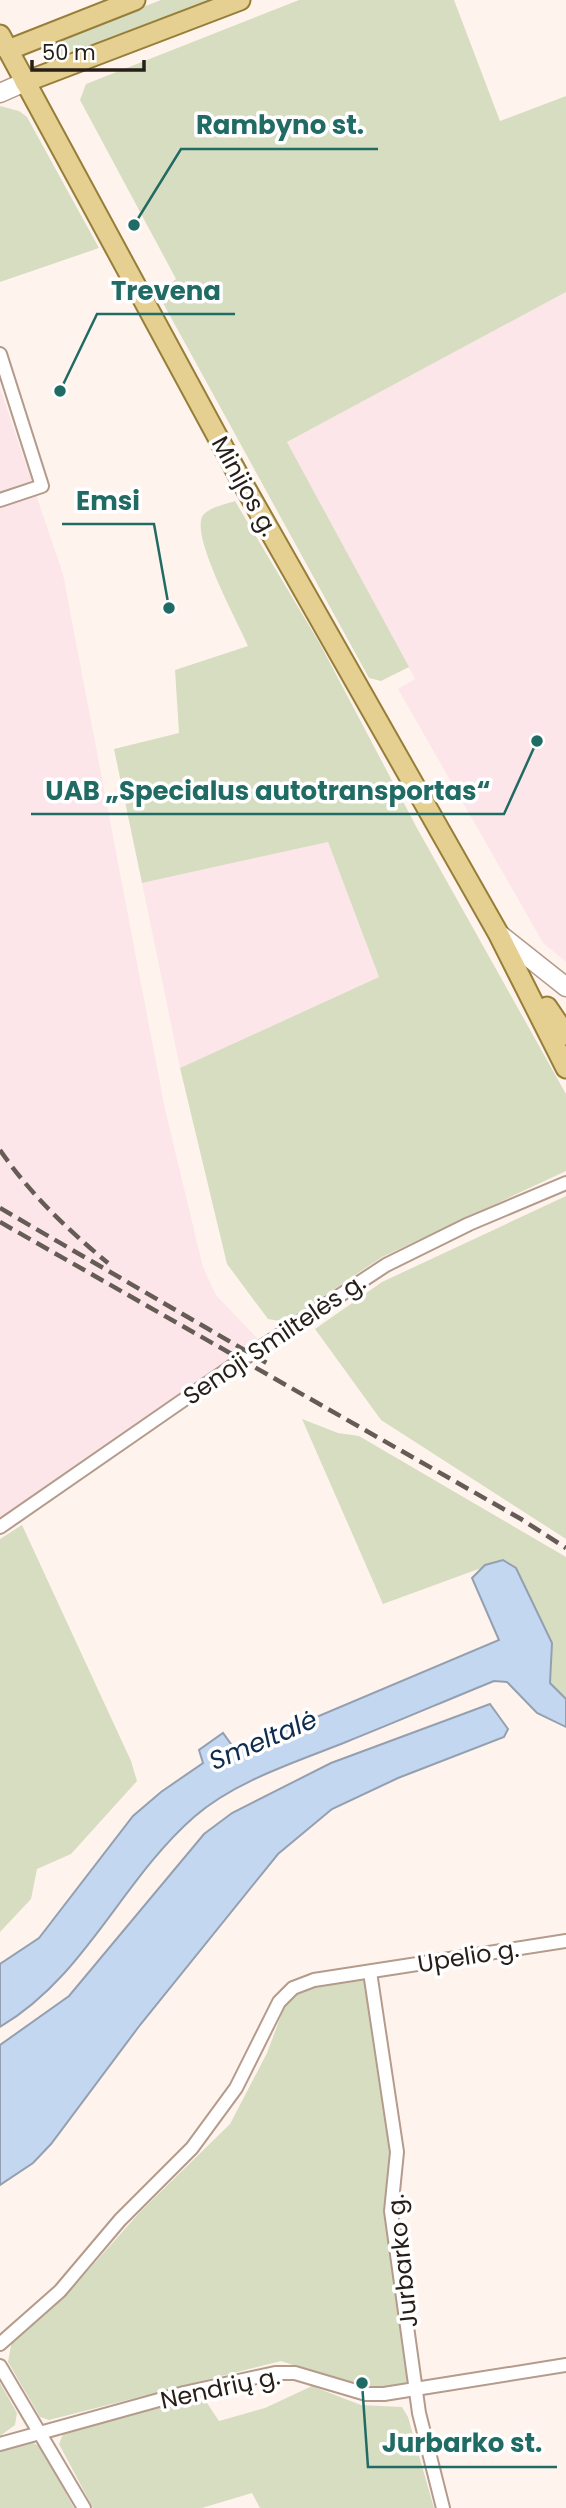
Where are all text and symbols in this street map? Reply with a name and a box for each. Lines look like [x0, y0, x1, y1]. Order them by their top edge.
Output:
scale bar [32, 28, 144, 72]
text: 50 m [42, 38, 96, 67]
callout: Rambyno st. [181, 102, 378, 149]
text: Rambyno st. [196, 107, 364, 143]
callout: Trevena [97, 267, 235, 314]
text: Trevena [111, 273, 221, 309]
street label: Minijos g. [204, 430, 286, 542]
callout: Emsi [62, 477, 154, 524]
text: Emsi [76, 483, 140, 519]
callout: UAB „Specialus autotransportas“ [31, 767, 504, 814]
text: UAB „Specialus autotransportas“ [45, 773, 491, 809]
street label: Senoji Smiltelės g. [176, 1266, 372, 1412]
water label: Smeltalė [204, 1701, 322, 1779]
street label: Upelio g. [415, 1932, 521, 1980]
street label: Jurbarko g. [379, 2193, 425, 2329]
street label: Nendrių g. [157, 2359, 283, 2417]
callout: Jurbarko st. [368, 2420, 557, 2467]
text: Jurbarko st. [382, 2425, 542, 2461]

